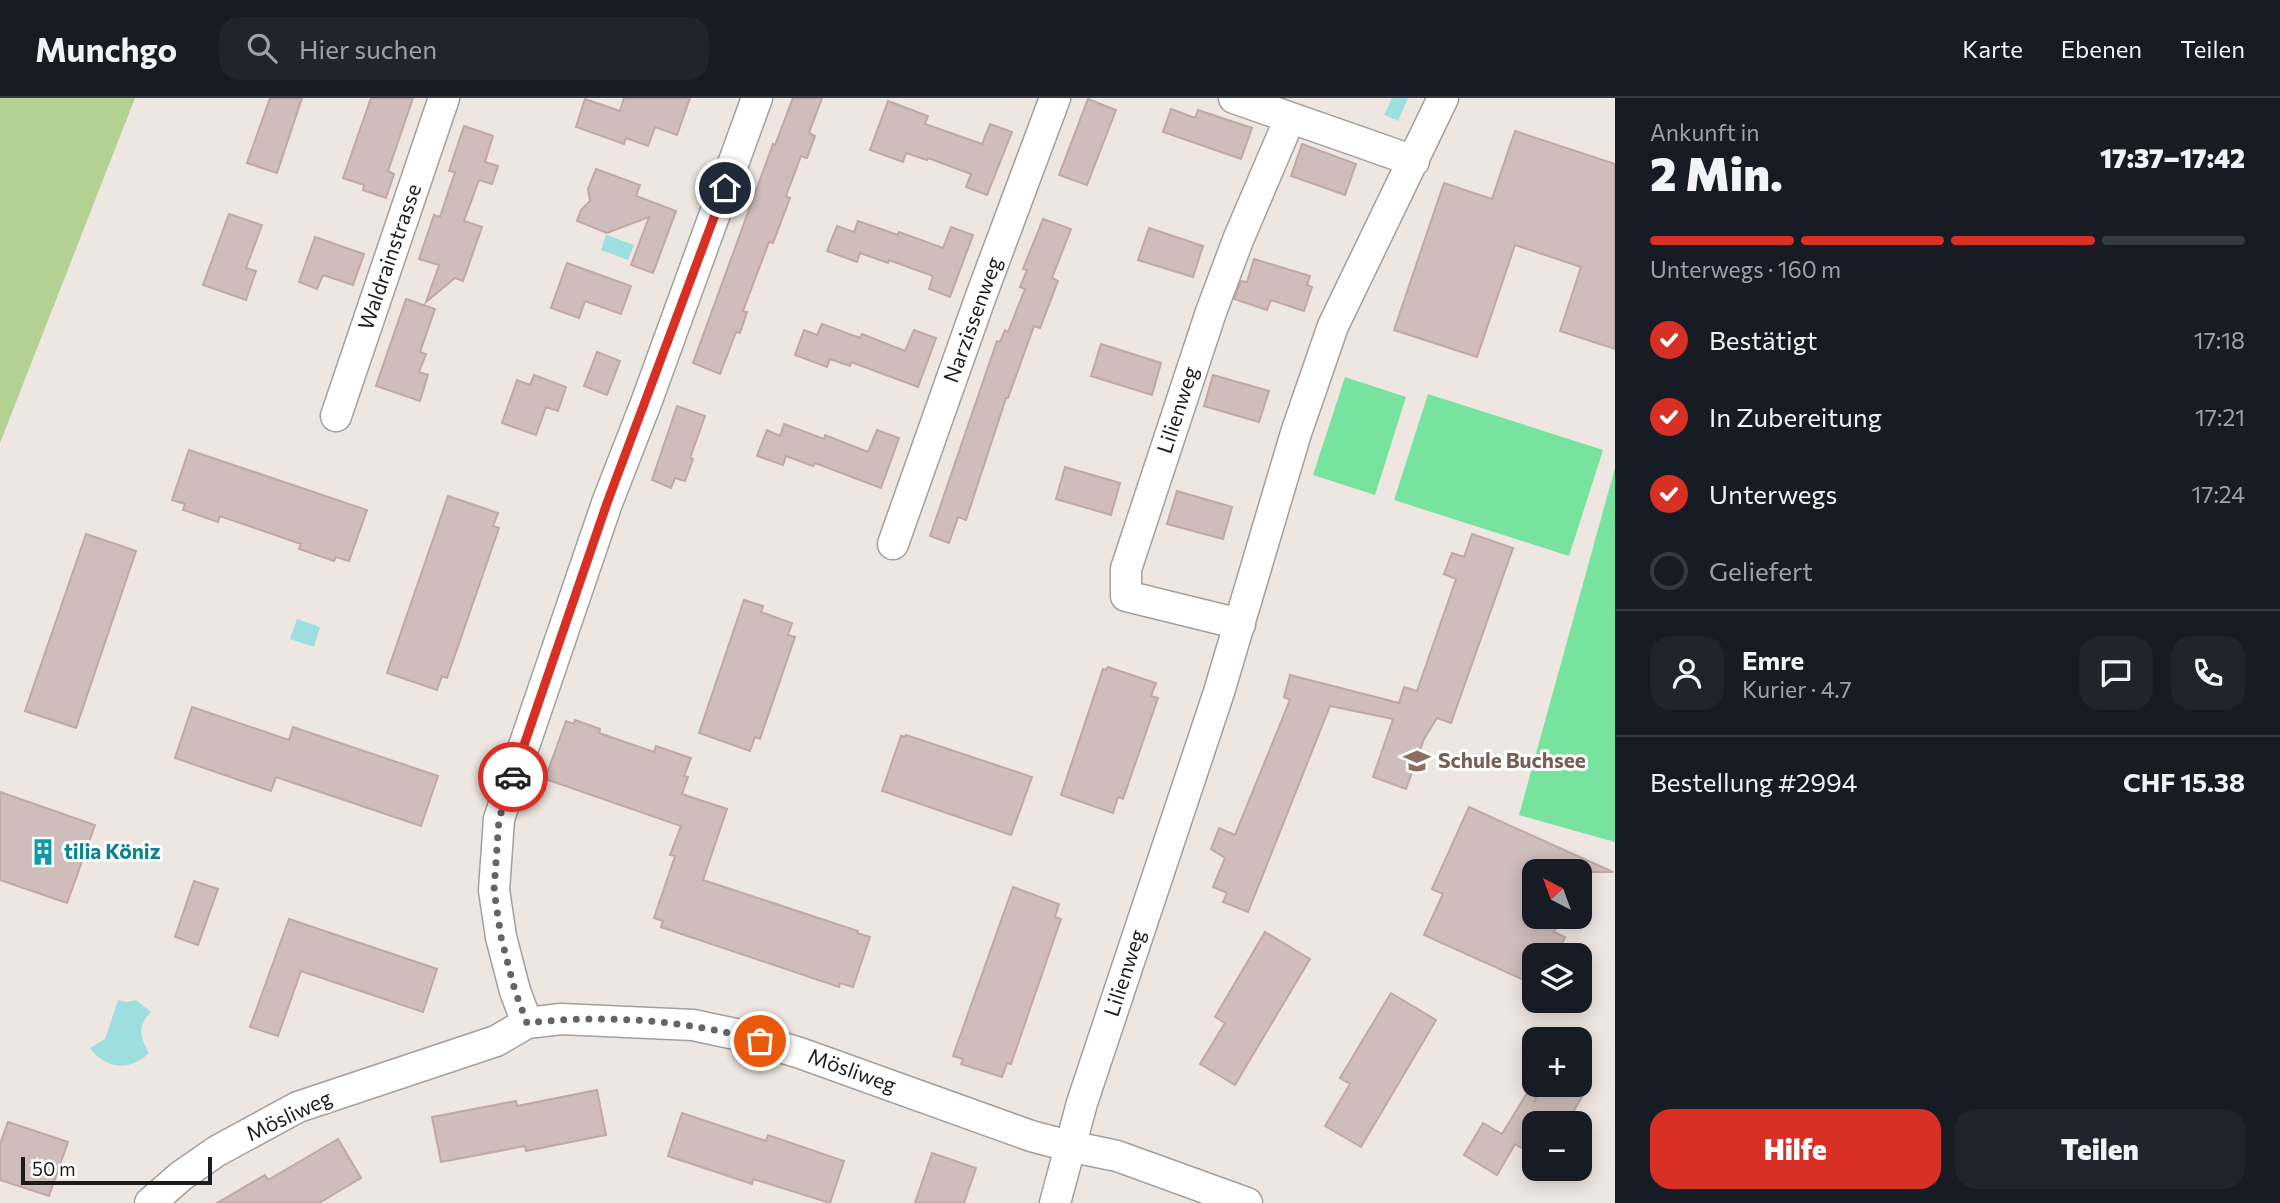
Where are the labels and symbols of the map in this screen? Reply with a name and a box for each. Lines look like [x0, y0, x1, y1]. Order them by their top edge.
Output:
pin [695, 158, 755, 218]
street label: Waldrainstrasse [352, 180, 425, 333]
street label: Narzissenweg [937, 253, 1006, 386]
street label: Lilienweg [1151, 363, 1202, 456]
courier [478, 742, 548, 812]
school or university icon: Schule Buchsee [1402, 746, 1432, 776]
place label: Schule Buchsee [1438, 747, 1586, 772]
building icon: tilia Köniz [28, 837, 58, 867]
place label: tilia Köniz [64, 838, 161, 863]
north arrow [1522, 859, 1592, 929]
street label: Lilienweg [1098, 926, 1149, 1019]
pin [730, 1011, 790, 1071]
street label: Mösliweg [805, 1042, 900, 1097]
street label: Mösliweg [242, 1084, 335, 1145]
scale bar [21, 1154, 212, 1186]

